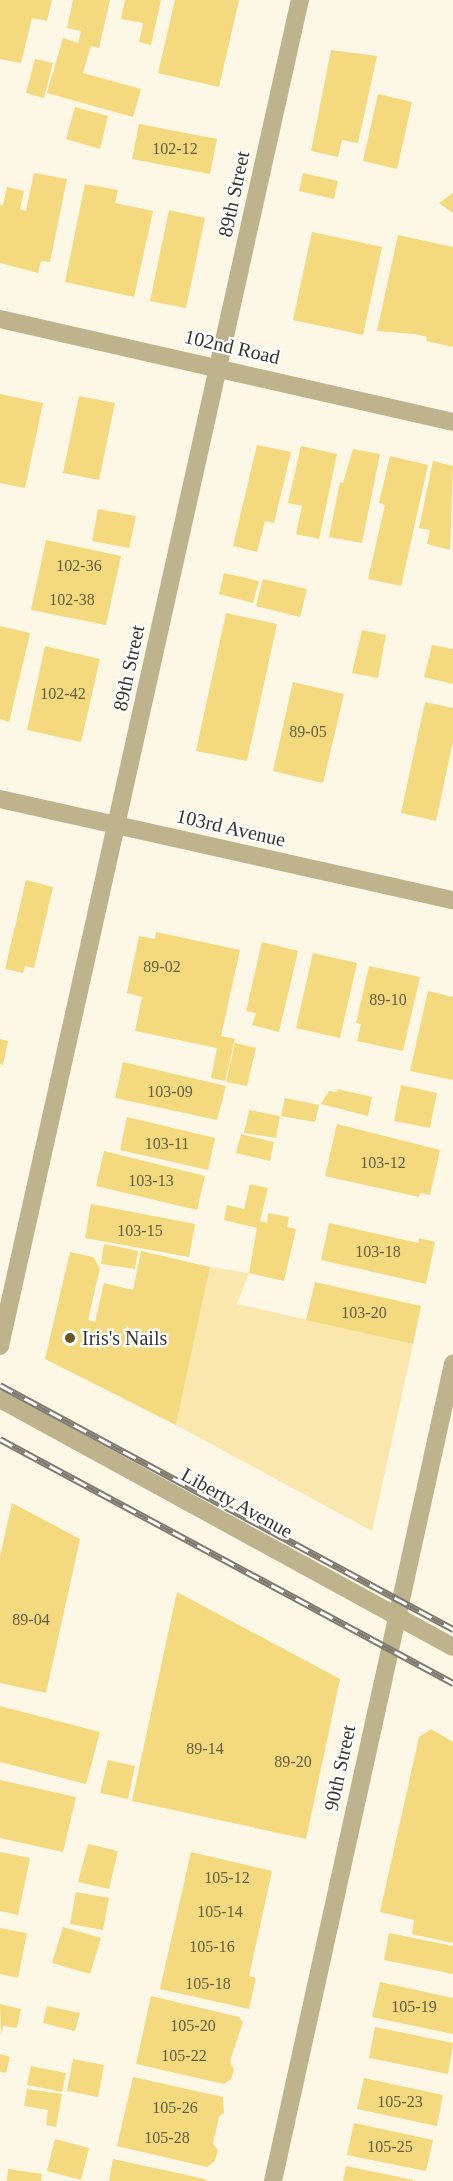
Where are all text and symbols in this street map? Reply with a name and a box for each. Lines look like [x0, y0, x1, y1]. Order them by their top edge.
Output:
house number: 102-12 [152, 139, 198, 159]
street label: 89th Street [213, 149, 255, 239]
street label: 102nd Road [182, 324, 282, 370]
house number: 102-36 [56, 556, 102, 576]
house number: 102-38 [49, 590, 95, 610]
street label: 89th Street [108, 623, 150, 713]
house number: 102-42 [40, 684, 86, 704]
house number: 89-05 [289, 722, 327, 742]
street label: 103rd Avenue [174, 804, 288, 852]
house number: 89-02 [143, 957, 181, 977]
house number: 89-10 [369, 990, 407, 1010]
house number: 103-09 [147, 1082, 193, 1102]
house number: 103-11 [145, 1134, 189, 1154]
house number: 103-12 [360, 1153, 406, 1173]
house number: 103-13 [128, 1171, 174, 1191]
house number: 103-15 [117, 1221, 163, 1241]
house number: 103-18 [355, 1242, 401, 1262]
house number: 103-20 [341, 1303, 387, 1323]
place label: Iris's Nails [82, 1326, 167, 1350]
marker: Iris's Nails [63, 1331, 77, 1345]
street label: Liberty Avenue [177, 1462, 297, 1544]
house number: 89-04 [12, 1610, 50, 1630]
street label: 90th Street [319, 1723, 361, 1813]
house number: 89-14 [186, 1739, 224, 1759]
house number: 89-20 [274, 1752, 312, 1772]
house number: 105-12 [204, 1868, 250, 1888]
house number: 105-14 [197, 1902, 243, 1922]
house number: 105-16 [189, 1937, 235, 1957]
house number: 105-18 [185, 1974, 231, 1994]
house number: 105-19 [391, 1997, 437, 2017]
house number: 105-20 [170, 2016, 216, 2036]
house number: 105-22 [161, 2046, 207, 2066]
house number: 105-23 [377, 2092, 423, 2112]
house number: 105-26 [152, 2098, 198, 2118]
house number: 105-28 [144, 2128, 190, 2148]
house number: 105-25 [367, 2137, 413, 2157]

